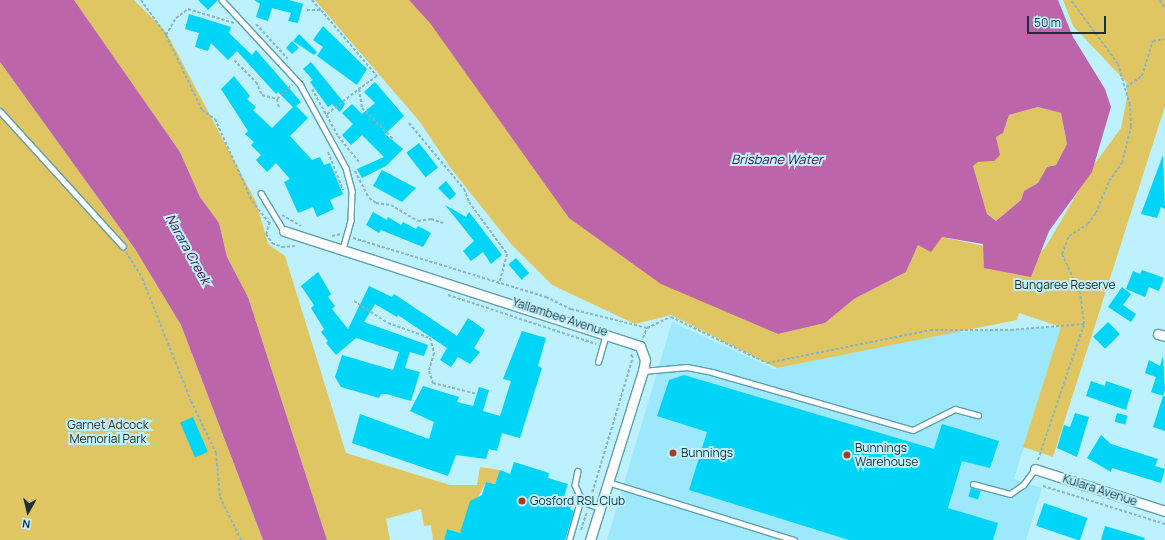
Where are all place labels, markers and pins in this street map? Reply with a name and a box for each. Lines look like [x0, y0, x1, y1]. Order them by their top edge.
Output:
place label: Bunnings Warehouse [855, 441, 918, 469]
place label: Bunnings [681, 446, 733, 460]
marker: Bunnings [668, 448, 678, 458]
marker: Bunnings Warehouse [842, 450, 852, 460]
place label: Gosford RSL Club [530, 494, 626, 508]
marker: Gosford RSL Club [517, 496, 527, 506]

